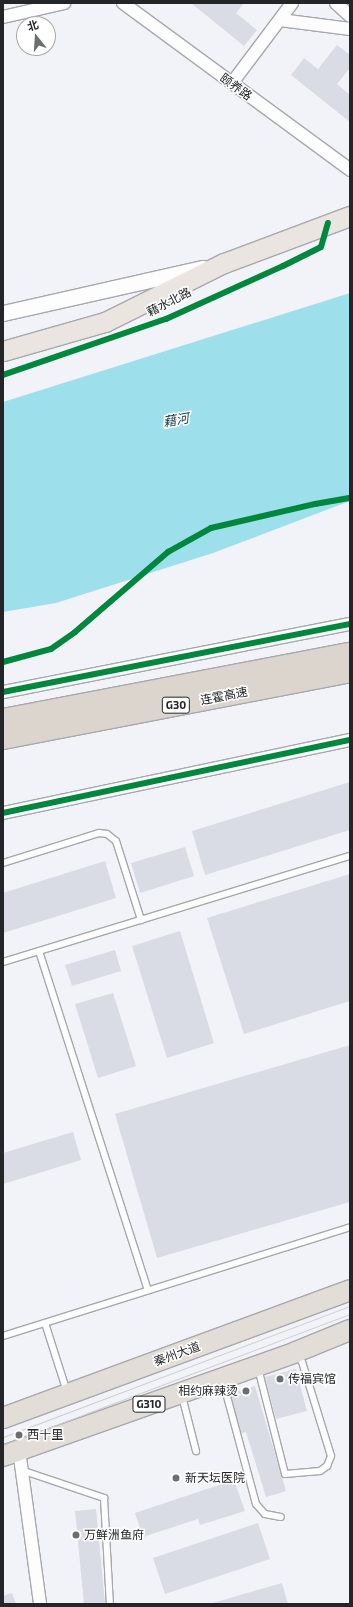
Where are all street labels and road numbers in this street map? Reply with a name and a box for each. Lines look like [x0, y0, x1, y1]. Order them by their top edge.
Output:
street label: 颐养路 [217, 71, 255, 103]
street label: 藉水北路 [144, 285, 194, 319]
street label: 连霍高速 [199, 684, 249, 708]
road number: G30 [161, 696, 191, 714]
street label: 秦州大道 [152, 1339, 202, 1369]
road number: G310 [132, 1395, 166, 1413]

